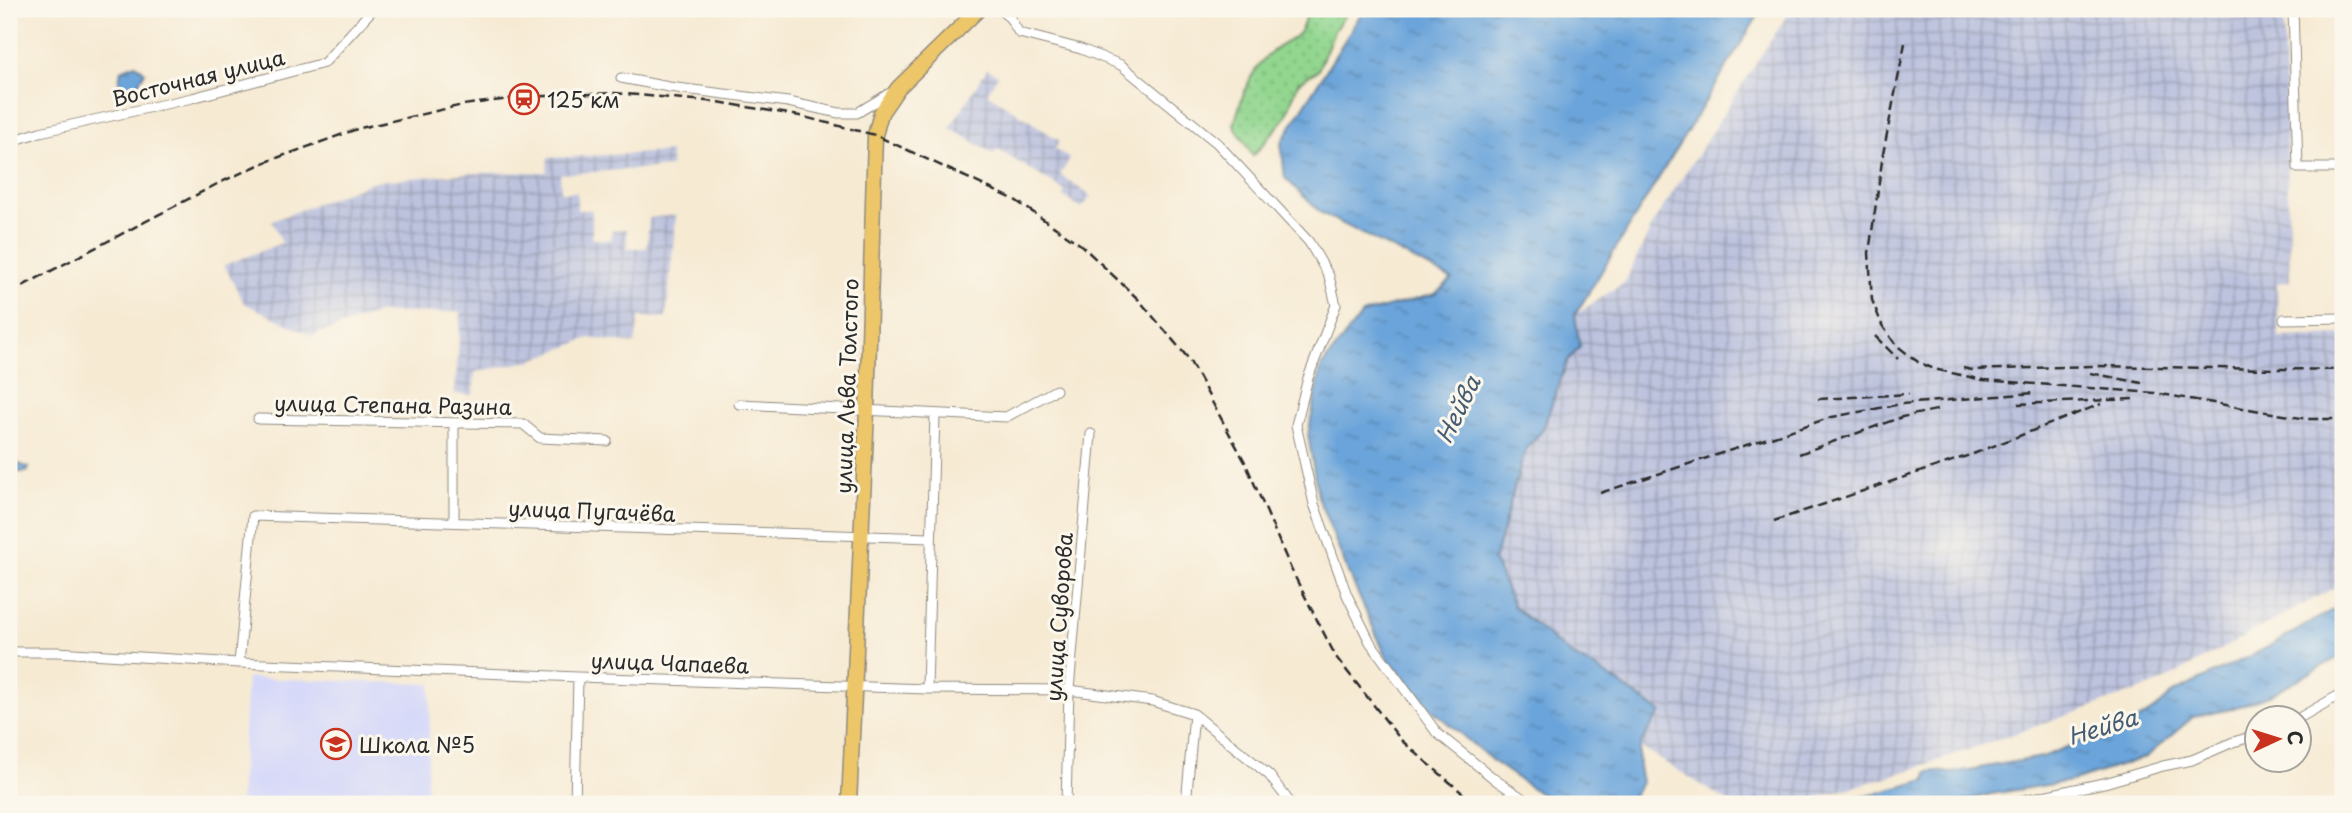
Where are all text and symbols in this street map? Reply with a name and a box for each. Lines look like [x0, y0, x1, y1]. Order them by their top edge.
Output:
street label: Восточная улица [108, 40, 289, 114]
station icon: 125 км [507, 82, 541, 116]
place label: 125 км [547, 83, 620, 115]
street label: улица Льва Толстого [826, 278, 866, 494]
water label: Нейва [1426, 369, 1489, 449]
street label: улица Степана Разина [274, 386, 513, 422]
street label: улица Пугачёва [508, 491, 676, 529]
street label: улица Суворова [1036, 531, 1080, 703]
street label: улица Чапаева [590, 643, 750, 681]
water label: Нейва [2063, 699, 2142, 753]
north arrow [2244, 704, 2314, 774]
school or university icon: Школа №5 [319, 727, 353, 761]
place label: Школа №5 [359, 728, 475, 760]
text: С [2281, 730, 2310, 746]

